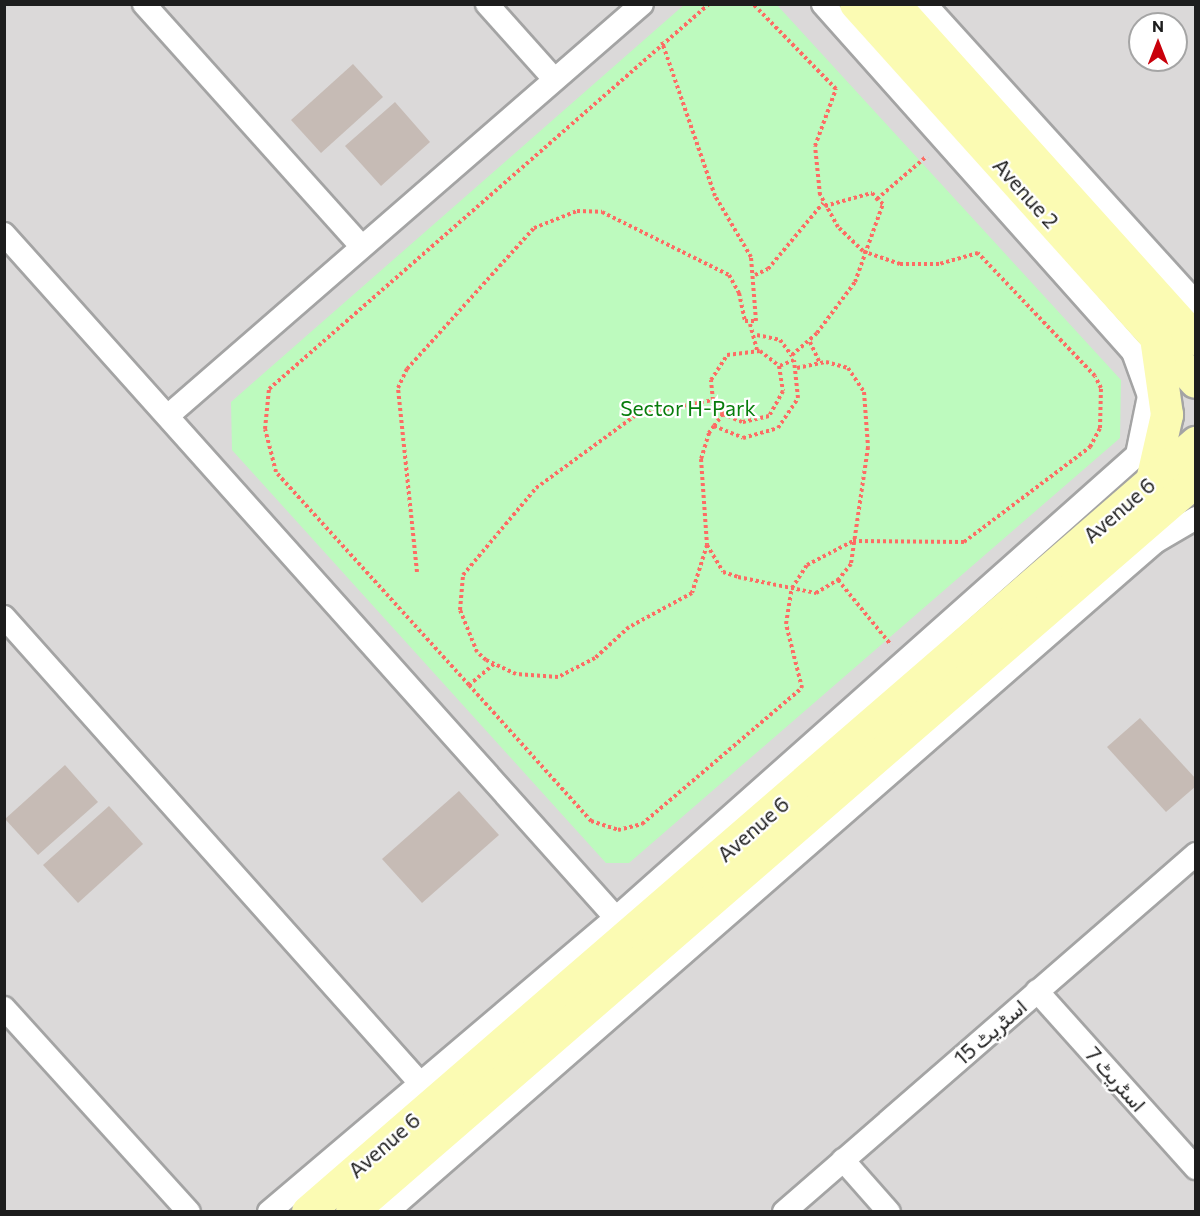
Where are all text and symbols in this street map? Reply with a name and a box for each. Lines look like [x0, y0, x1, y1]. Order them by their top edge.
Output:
north arrow [1128, 12, 1188, 72]
text: N [1152, 16, 1164, 35]
street label: Avenue 2 [988, 153, 1064, 233]
park label: Sector H-Park [620, 395, 756, 421]
street label: Avenue 6 [1078, 472, 1160, 548]
street label: Avenue 6 [712, 791, 794, 867]
street label: اسٹریٹ 15 [949, 994, 1031, 1070]
street label: اسٹریٹ 7 [1081, 1042, 1151, 1116]
street label: Avenue 6 [343, 1107, 425, 1183]

